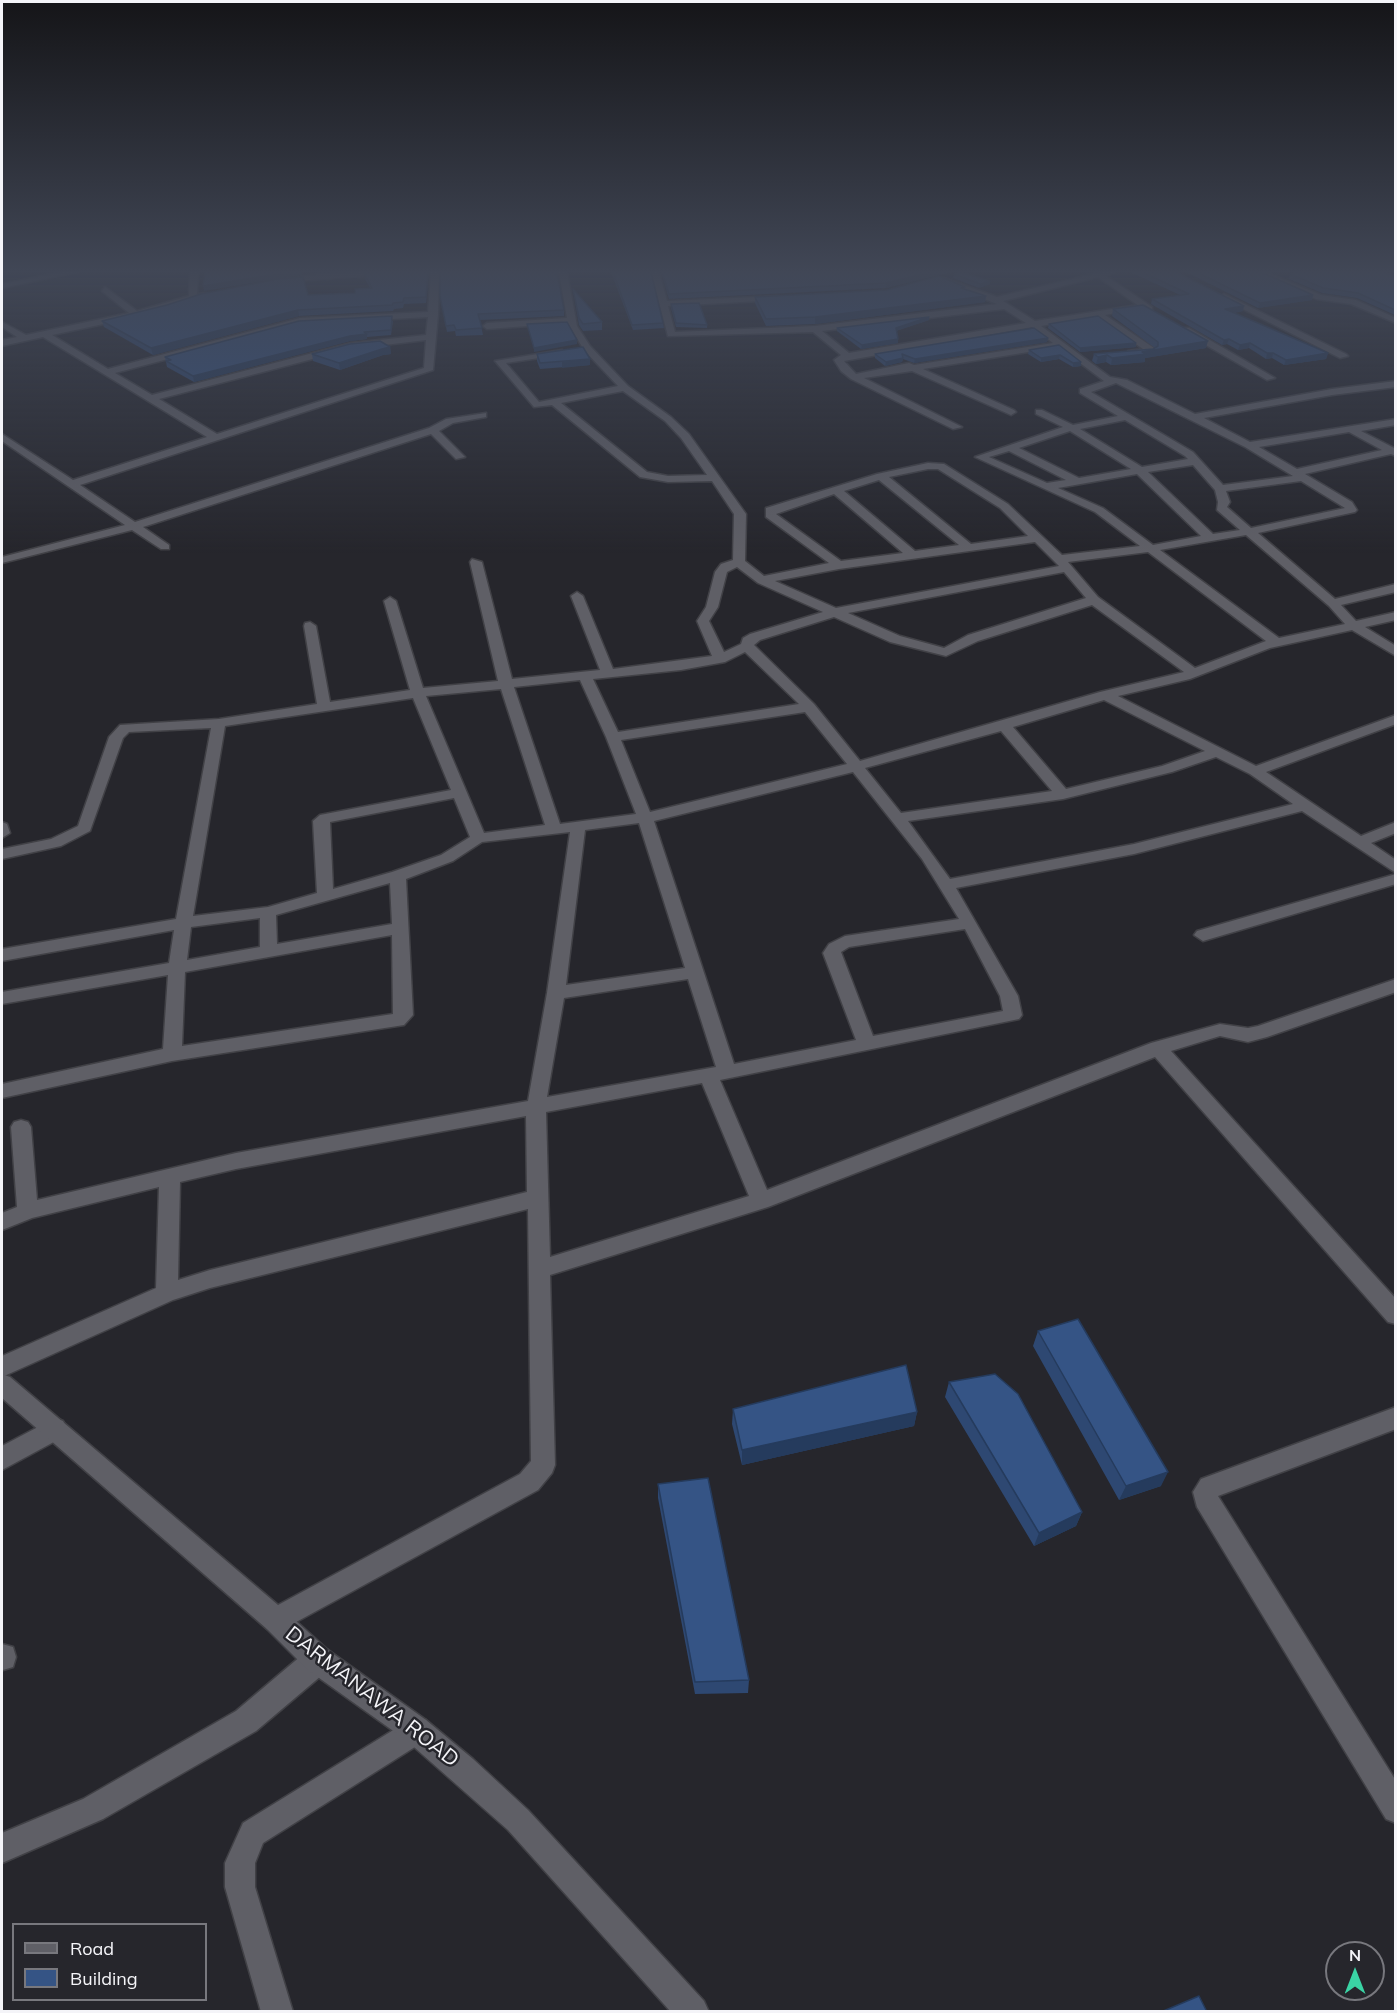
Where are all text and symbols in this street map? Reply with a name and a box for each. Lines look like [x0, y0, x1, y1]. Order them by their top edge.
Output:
street label: DARMANAWA ROAD [280, 1621, 464, 1773]
legend [12, 1923, 207, 2001]
text: Road [70, 1937, 114, 1960]
north arrow [1325, 1941, 1385, 2001]
text: N [1349, 1945, 1361, 1965]
text: Building [70, 1967, 138, 1990]

